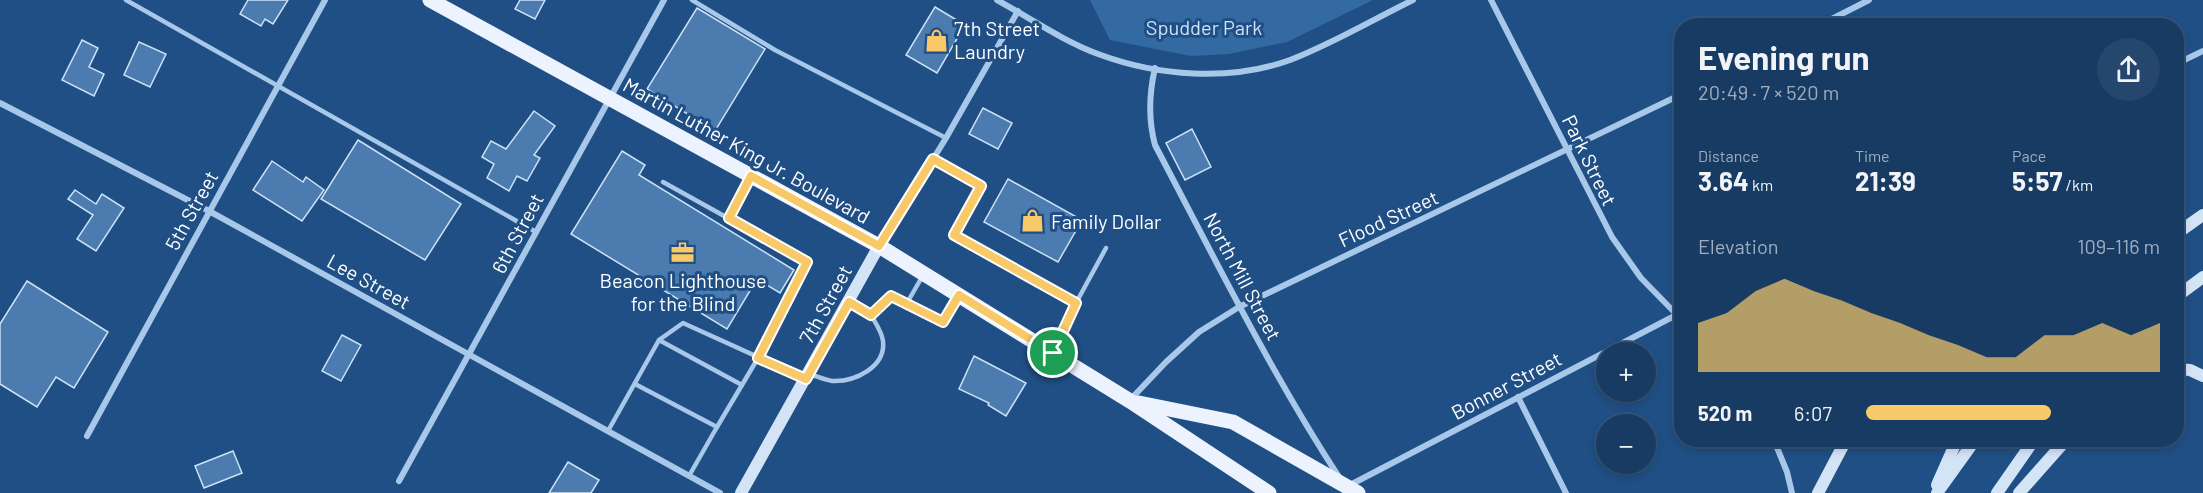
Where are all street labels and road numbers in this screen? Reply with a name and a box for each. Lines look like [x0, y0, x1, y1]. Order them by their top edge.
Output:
street label: Martin Luther King Jr. Boulevard [619, 72, 875, 228]
street label: Park Street [1558, 111, 1622, 209]
street label: 5th Street [159, 166, 223, 254]
street label: Flood Street [1334, 184, 1442, 252]
street label: 6th Street [486, 189, 548, 277]
street label: North Mill Street [1199, 208, 1287, 344]
street label: Lee Street [323, 248, 415, 314]
street label: 7th Street [794, 261, 856, 347]
street label: Bonner Street [1447, 346, 1565, 424]

